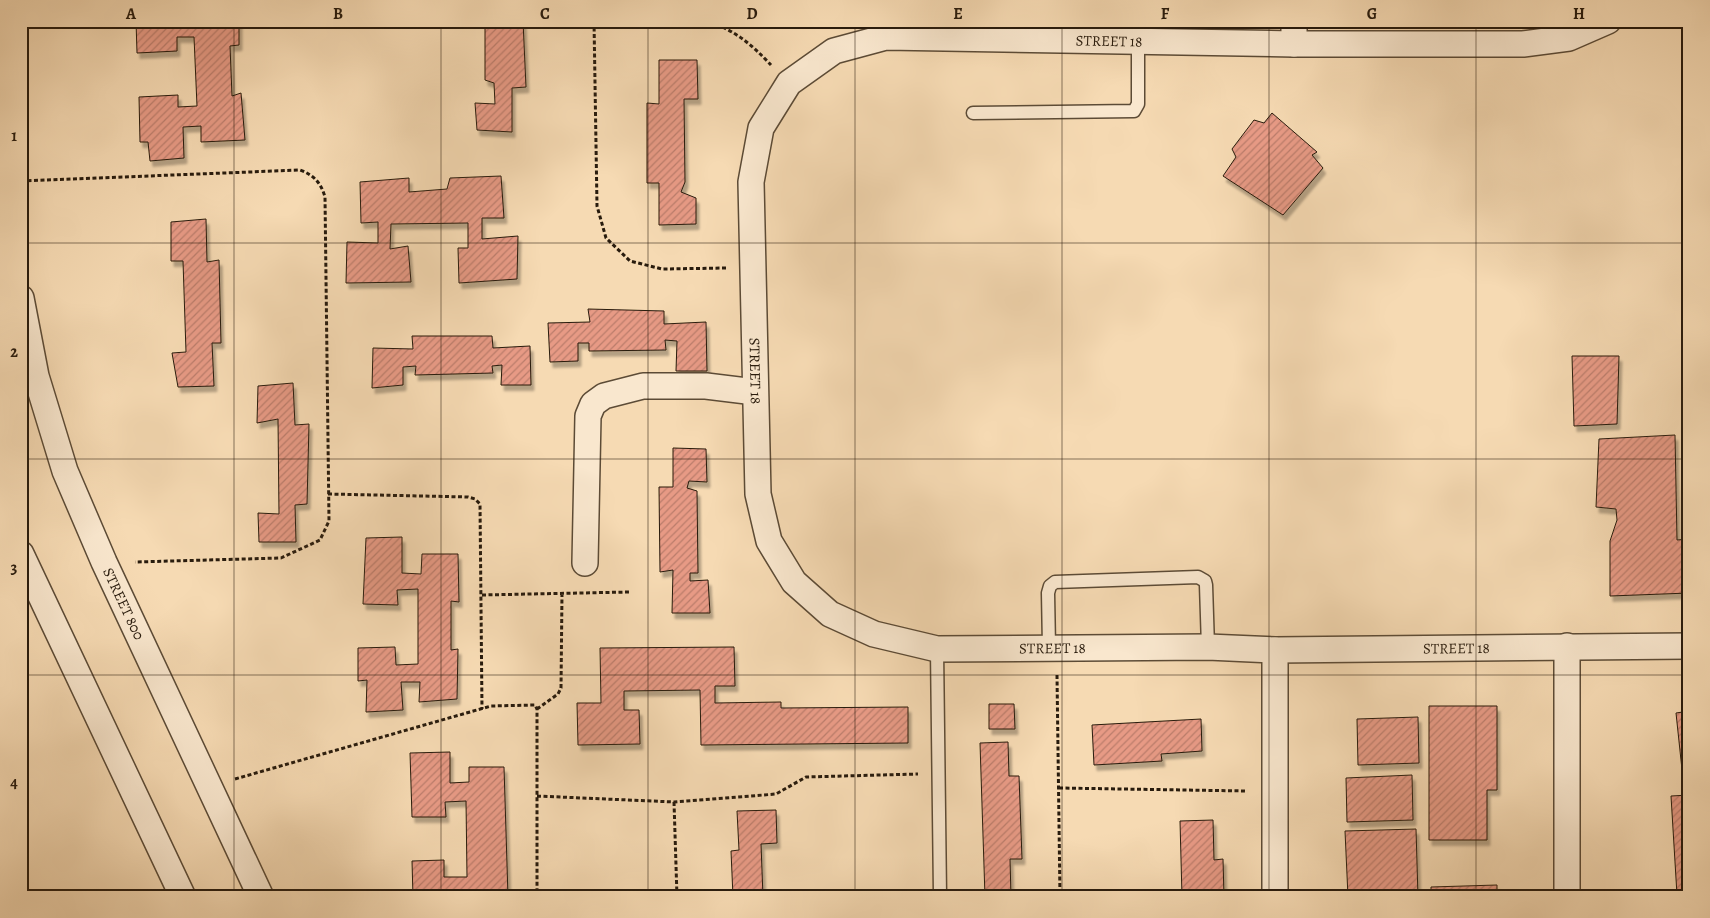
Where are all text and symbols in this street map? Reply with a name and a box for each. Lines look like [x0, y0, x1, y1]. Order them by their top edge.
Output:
text: A [125, 3, 137, 25]
text: B [333, 3, 343, 25]
text: C [540, 3, 550, 25]
text: D [746, 3, 758, 25]
text: E [953, 3, 963, 25]
text: F [1161, 3, 1170, 25]
text: G [1367, 3, 1377, 25]
text: H [1573, 3, 1585, 25]
street label: STREET 18 [1076, 30, 1142, 52]
text: 1 [11, 125, 17, 147]
street label: STREET 18 [744, 337, 766, 405]
text: 2 [10, 341, 18, 363]
text: 3 [11, 557, 18, 579]
street label: STREET 800 [98, 565, 149, 643]
street label: STREET 18 [1019, 638, 1086, 658]
street label: STREET 18 [1423, 638, 1490, 659]
text: 4 [10, 772, 18, 794]

